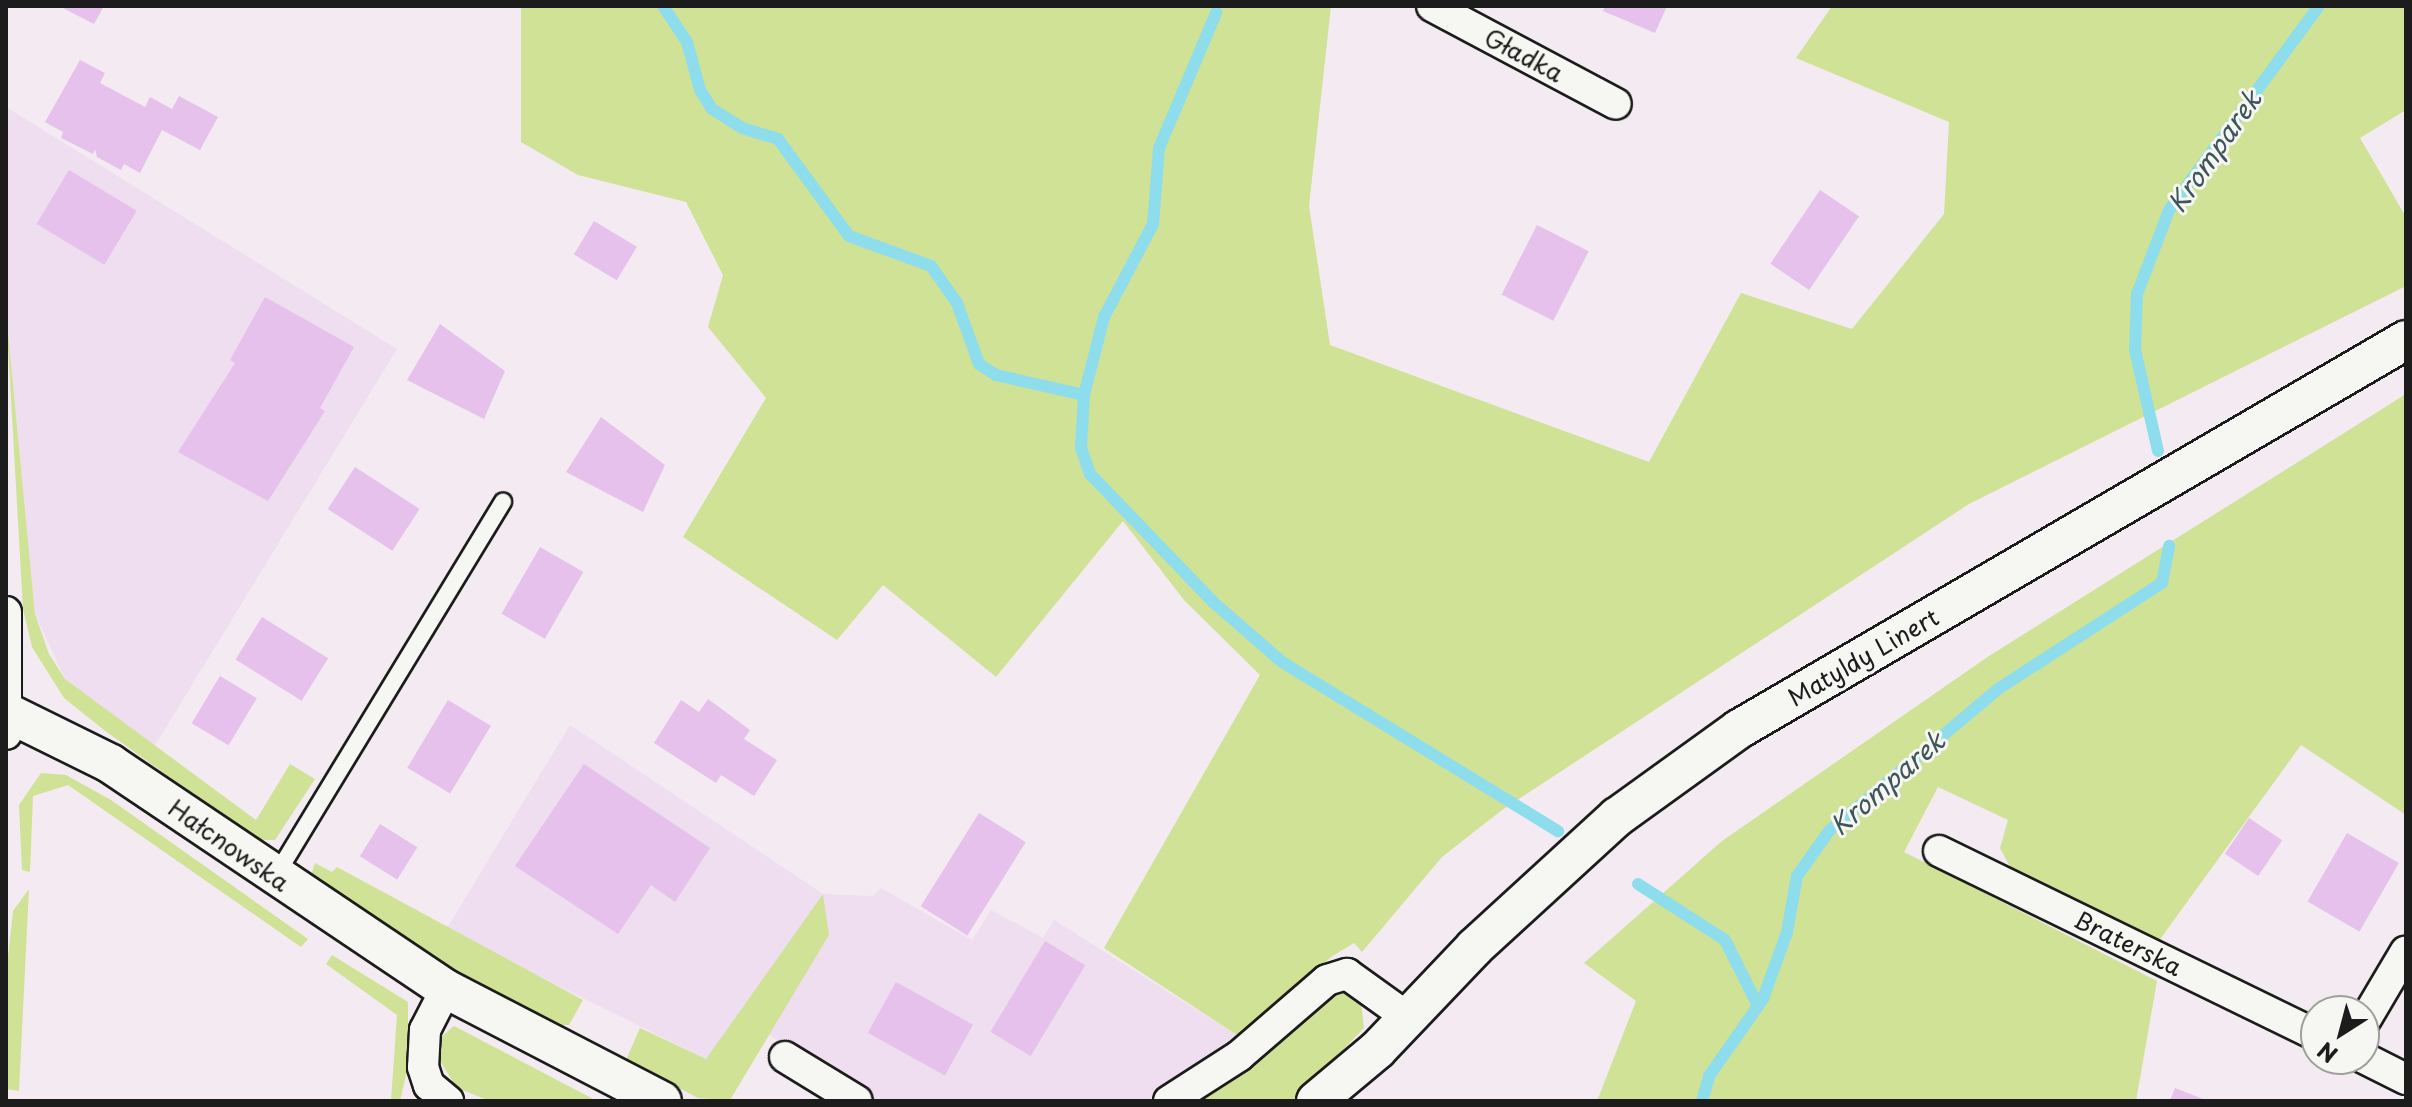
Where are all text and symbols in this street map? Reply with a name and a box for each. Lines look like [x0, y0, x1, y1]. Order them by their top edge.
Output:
street label: Gładka [1480, 22, 1568, 88]
water label: Kromparek [2161, 84, 2267, 218]
street label: Matyldy Linert [1782, 602, 1944, 712]
water label: Kromparek [1823, 725, 1951, 841]
street label: Hałcnowska [163, 793, 295, 897]
street label: Braterska [2070, 905, 2186, 981]
north arrow [2300, 995, 2380, 1075]
text: N [2310, 1035, 2344, 1072]

